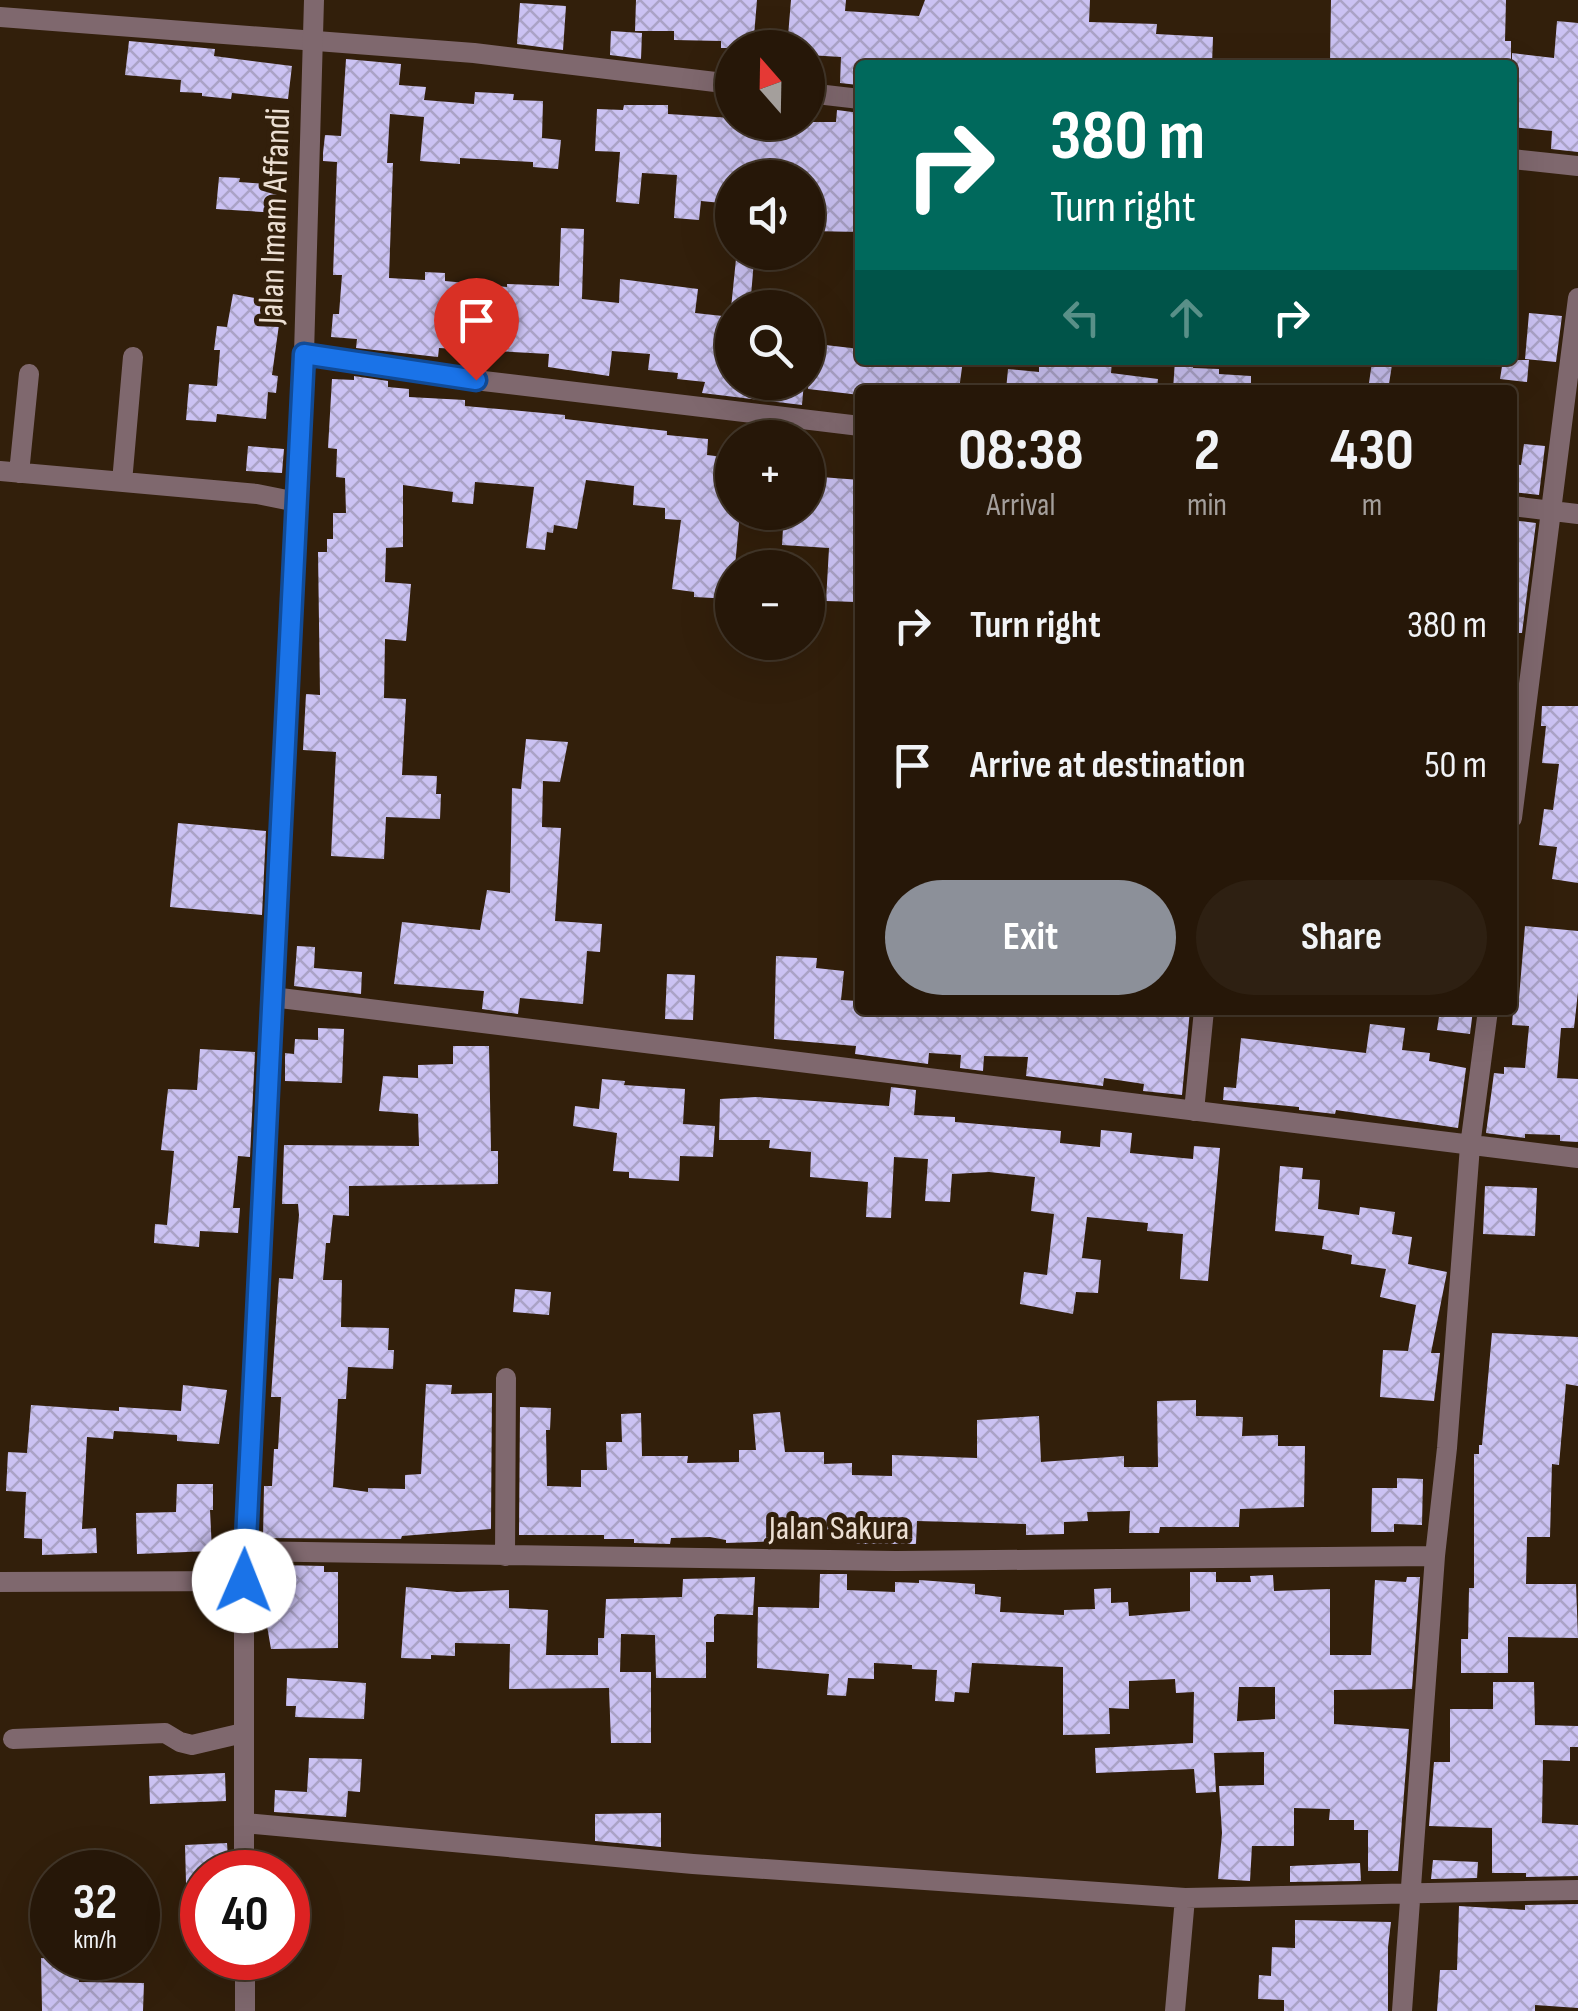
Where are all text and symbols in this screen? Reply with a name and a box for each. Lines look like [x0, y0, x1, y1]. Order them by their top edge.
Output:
north arrow [715, 30, 825, 140]
map controls [715, 30, 825, 660]
text: 380 m [1050, 95, 1205, 179]
icon: right [885, 100, 1015, 230]
street label: Jalan Imam Affandi [250, 107, 300, 326]
button: sound [715, 160, 825, 270]
text: Turn right [1050, 180, 1196, 235]
pin [434, 278, 519, 381]
button: search [715, 290, 825, 400]
icon: left [1054, 290, 1109, 345]
icon: ahead [1159, 290, 1214, 345]
icon: right [1264, 290, 1319, 345]
icon: arrive [449, 293, 504, 348]
text: 08:38 [958, 415, 1084, 487]
text: 2 [1194, 415, 1220, 487]
text: 430 [1330, 415, 1414, 487]
button: + [715, 420, 825, 530]
text: Arrival [987, 486, 1055, 525]
text: min [1187, 486, 1227, 525]
text: m [1362, 486, 1382, 525]
button: − [715, 550, 825, 660]
icon: right [885, 598, 940, 653]
text: Turn right [970, 603, 1101, 648]
text: 380 m [1407, 603, 1487, 648]
icon: arrive [885, 738, 940, 793]
text: Arrive at destination [970, 743, 1245, 788]
text: 50 m [1424, 743, 1487, 788]
button: Exit [885, 880, 1176, 995]
button: Share [1196, 880, 1487, 995]
street label: Jalan Sakura [768, 1507, 909, 1550]
position arrow [192, 1529, 296, 1633]
speed limit sign: 40 [180, 1850, 310, 1980]
text: 32 [73, 1873, 117, 1933]
text: km/h [73, 1925, 117, 1956]

